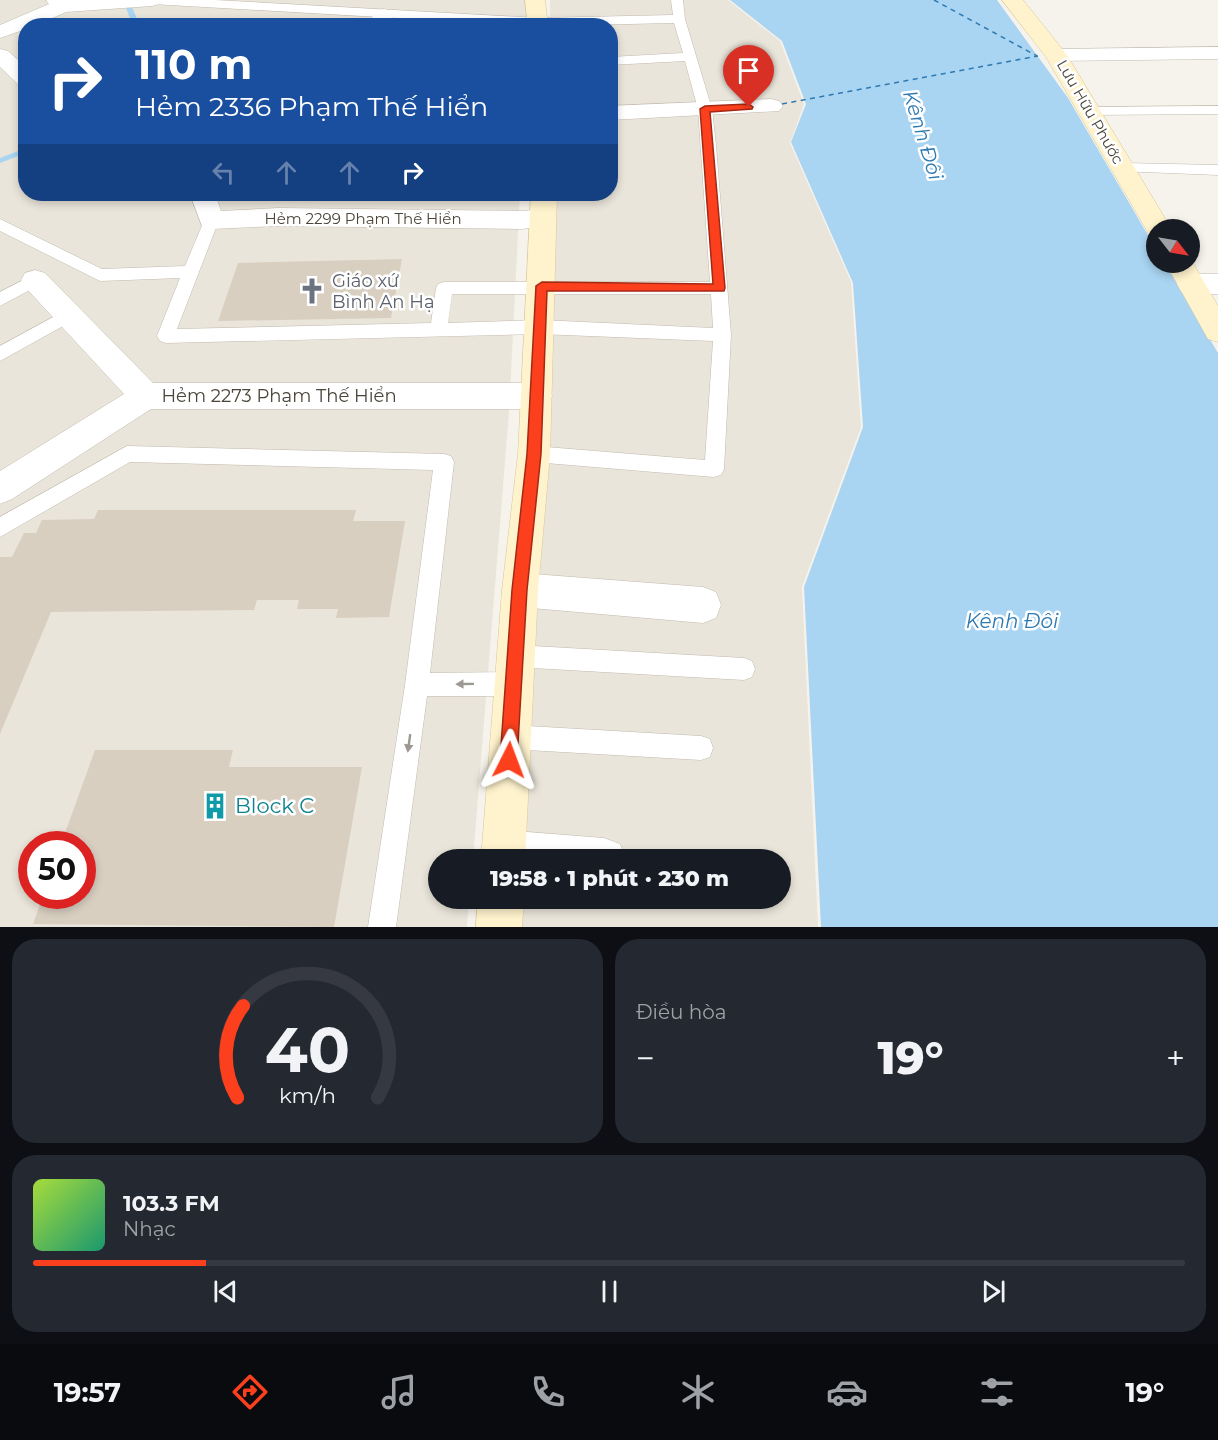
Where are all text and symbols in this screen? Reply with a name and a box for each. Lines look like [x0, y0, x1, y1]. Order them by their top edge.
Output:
text: 110 m [135, 38, 252, 90]
icon: right [36, 42, 114, 120]
pin [723, 45, 774, 107]
icon: arrive [732, 54, 765, 87]
street label: Lưu Hữu Phước [1053, 56, 1128, 167]
water label: Kênh Đôi [898, 87, 948, 183]
text: Hẻm 2336 Phạm Thế Hiển [135, 90, 488, 123]
icon: left [207, 156, 240, 189]
icon: ahead [270, 156, 303, 189]
icon: ahead [333, 156, 366, 189]
icon: right [396, 156, 429, 189]
street label: Hẻm 2299 Phạm Thế Hiển [264, 209, 462, 228]
north arrow [1146, 219, 1200, 273]
map controls [1146, 219, 1200, 273]
place label: Giáo xứ Bình An Hạ [332, 270, 435, 313]
church icon: Giáo xứ Bình An Hạ [297, 276, 327, 306]
street label: Hẻm 2273 Phạm Thế Hiển [161, 385, 397, 407]
water label: Kênh Đôi [966, 609, 1059, 633]
one-way arrow [456, 679, 475, 689]
position arrow [477, 728, 541, 792]
one-way arrow [404, 733, 413, 752]
building icon: Block C [200, 791, 230, 821]
place label: Block C [235, 793, 314, 818]
speed limit sign: 50 [18, 831, 96, 909]
text: 19:58 · 1 phút · 230 m [490, 865, 729, 892]
text: Điều hòa [636, 1000, 727, 1024]
text: 40 [265, 1012, 350, 1088]
text: 19° [877, 1030, 944, 1085]
text: − [636, 1038, 655, 1078]
text: + [1166, 1038, 1185, 1078]
text: km/h [279, 1082, 336, 1108]
text: 103.3 FM [123, 1190, 220, 1217]
text: Nhạc [123, 1217, 176, 1241]
icon: previous [209, 1275, 242, 1308]
icon: pause [593, 1275, 626, 1308]
icon: next [977, 1275, 1010, 1308]
icon: directions [229, 1371, 271, 1413]
icon: music [378, 1371, 420, 1413]
icon: phone [527, 1371, 569, 1413]
icon: climate [677, 1371, 719, 1413]
icon: car [826, 1371, 868, 1413]
icon: filters [976, 1371, 1018, 1413]
text: 19:57 [54, 1376, 121, 1409]
text: 19° [1125, 1376, 1164, 1409]

